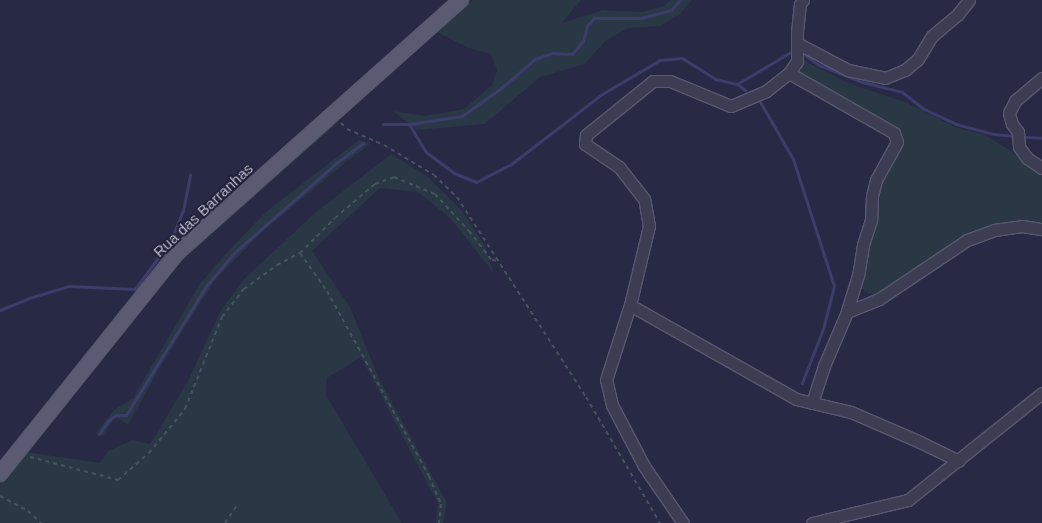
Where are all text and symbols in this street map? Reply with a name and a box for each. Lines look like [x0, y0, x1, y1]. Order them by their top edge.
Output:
street label: Rua das Barranhas [150, 159, 256, 261]

